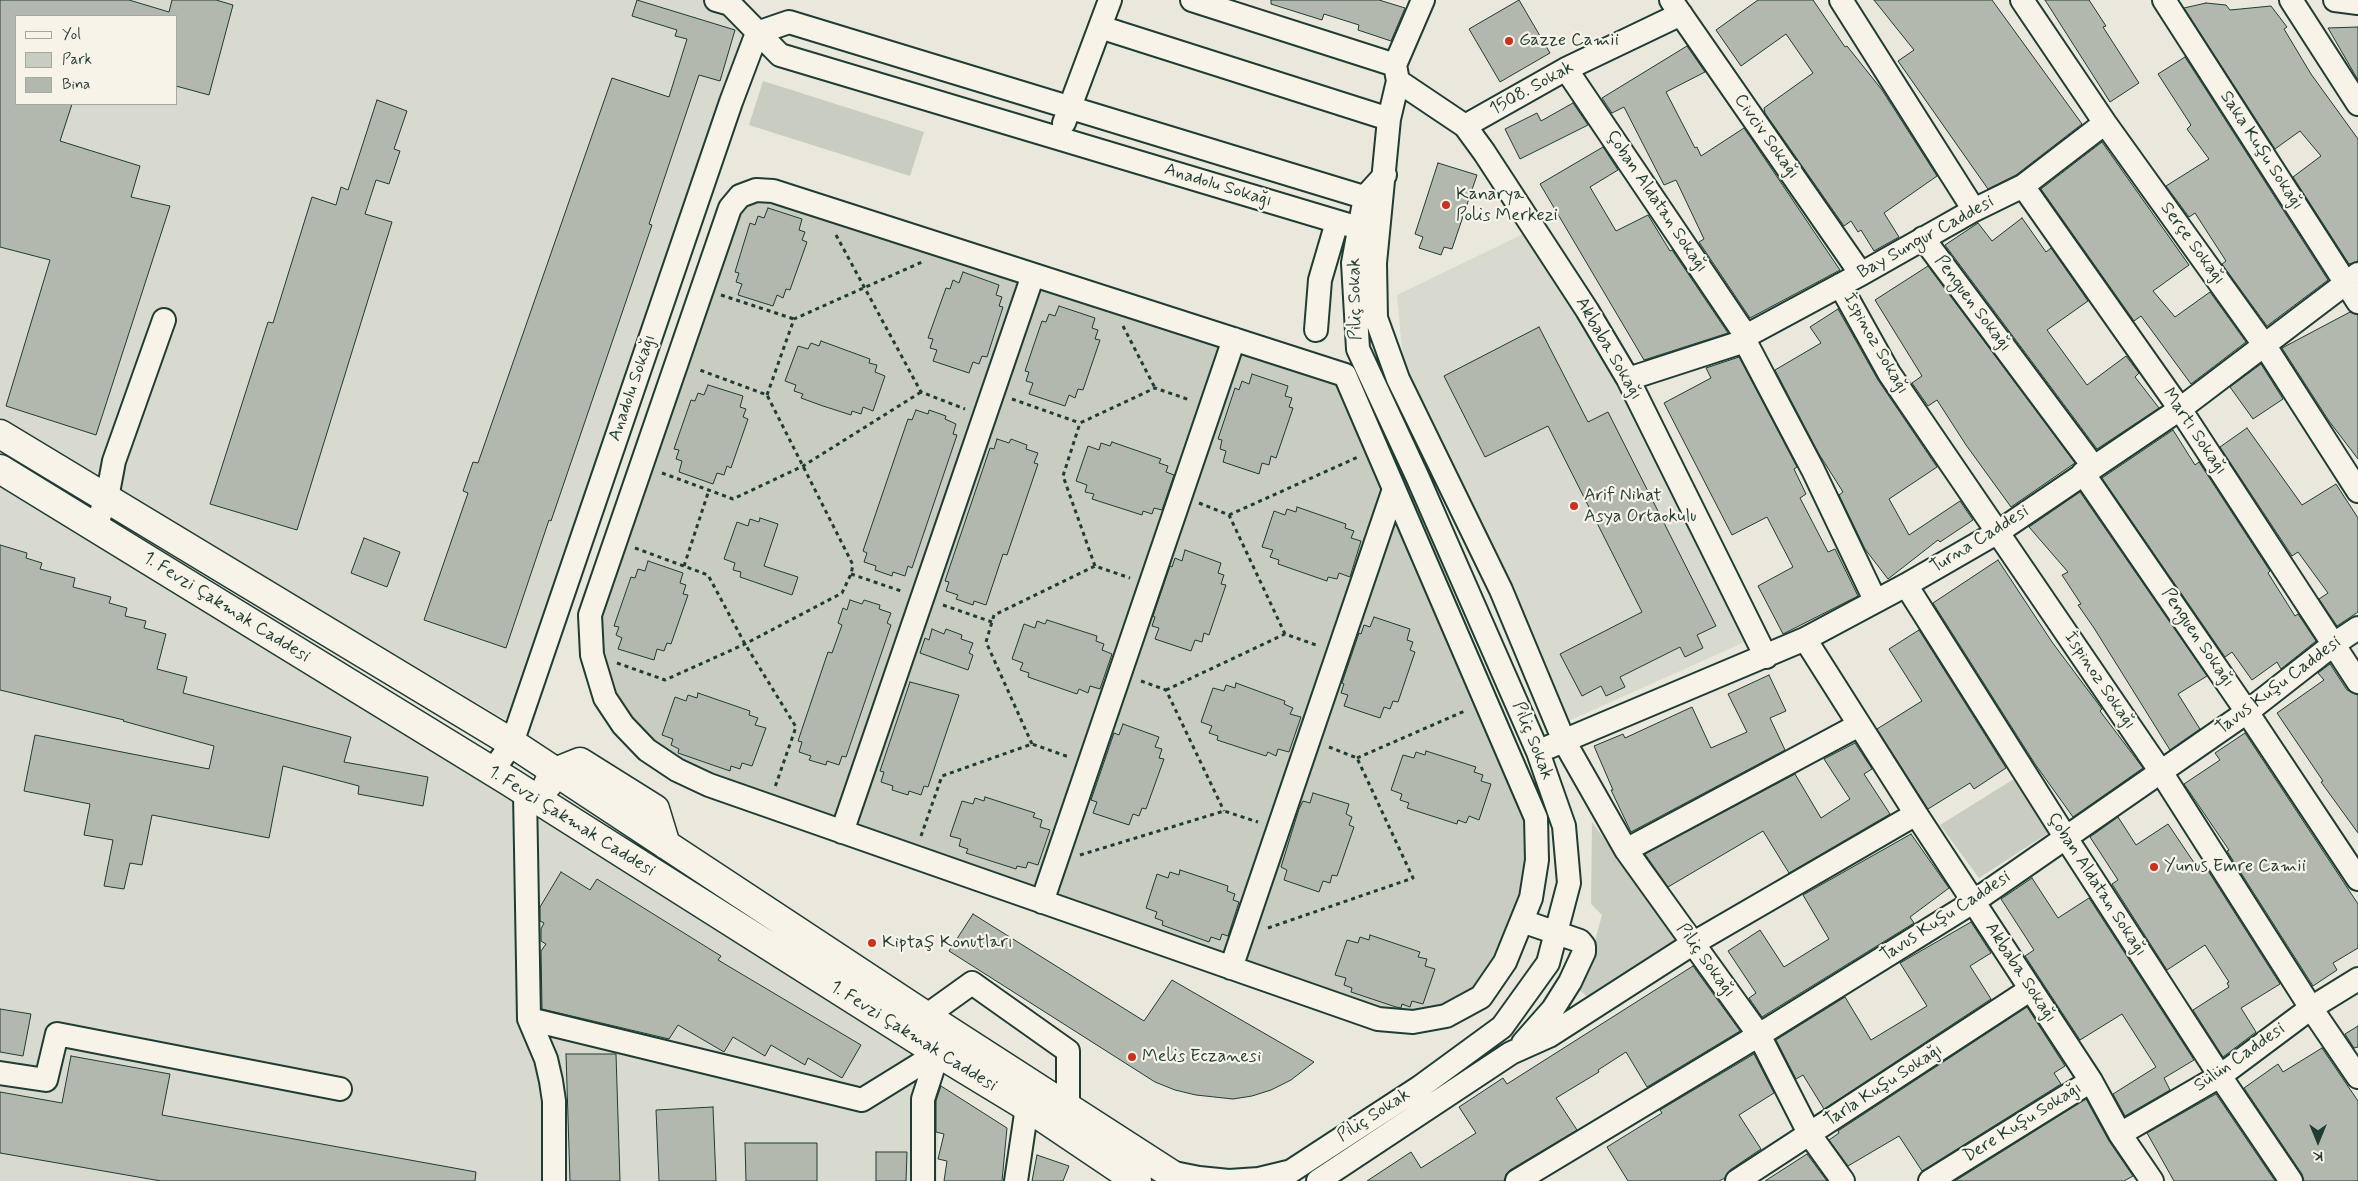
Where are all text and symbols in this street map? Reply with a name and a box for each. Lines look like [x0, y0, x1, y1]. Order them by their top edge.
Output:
legend [15, 15, 178, 105]
text: Yol [62, 25, 81, 45]
place label: Gazze Camii [1519, 30, 1619, 52]
marker: Gazze Camii [1503, 35, 1515, 47]
text: Park [62, 50, 92, 70]
street label: 1508. Sokak [1486, 57, 1578, 121]
text: Bina [62, 75, 90, 95]
street label: Saka Kuşu Sokağı [2214, 87, 2308, 215]
street label: Civciv Sokağı [1729, 90, 1803, 184]
street label: Çoban Aldatan Sokağı [1600, 127, 1712, 277]
street label: Anadolu Sokağı [1161, 159, 1275, 213]
place label: Kanarya Polis Merkezi [1456, 184, 1558, 226]
street label: Bay Sungur Caddesi [1854, 192, 1998, 284]
marker: Kanarya Polis Merkezi [1440, 199, 1452, 211]
street label: Serçe Sokağı [2155, 199, 2229, 289]
street label: Penguen Sokağı [1929, 252, 2015, 356]
street label: Piliç Sokak [1344, 258, 1368, 340]
street label: İspinoz Sokağı [1837, 290, 1913, 398]
street label: Akbaba Sokağı [1570, 294, 1646, 404]
street label: Anadolu Sokağı [605, 332, 661, 444]
street label: Martı Sokağı [2157, 384, 2231, 480]
place label: Arif Nihat Asya Ortaokulu [1584, 485, 1697, 528]
marker: Arif Nihat Asya Ortaokulu [1568, 500, 1580, 512]
street label: Turna Caddesi [1927, 501, 2033, 579]
street label: 1. Fevzi Çakmak Caddesi [138, 548, 314, 668]
street label: Penguen Sokağı [2156, 584, 2238, 692]
street label: İspinoz Sokağı [2058, 628, 2140, 734]
street label: Tavus Kuşu Caddesi [2212, 632, 2346, 740]
street label: Piliç Sokak [1507, 699, 1557, 783]
street label: 1. Fevzi Çakmak Caddesi [483, 762, 659, 882]
street label: Çoban Aldatan Sokağı [2041, 809, 2151, 961]
place label: Yunus Emre Camii [2164, 856, 2306, 878]
marker: Yunus Emre Camii [2148, 861, 2160, 873]
street label: Tavus Kuşu Caddesi [1877, 867, 2015, 967]
street label: Akbaba Sokağı [1980, 919, 2060, 1027]
street label: Piliç Sokağı [1671, 920, 1739, 1002]
place label: Kiptaş Konutları [882, 932, 1013, 954]
marker: Kiptaş Konutları [866, 937, 878, 949]
street label: 1. Fevzi Çakmak Caddesi [825, 977, 1001, 1097]
street label: Sülün Caddesi [2190, 1019, 2290, 1097]
street label: Tarla Kuşu Sokağı [1821, 1040, 1947, 1132]
place label: Melis Eczanesi [1142, 1046, 1261, 1068]
marker: Melis Eczanesi [1126, 1051, 1138, 1063]
street label: Dere Kuşu Sokağı [1960, 1078, 2086, 1168]
street label: Piliç Sokak [1334, 1084, 1414, 1148]
north arrow [2293, 1116, 2343, 1166]
text: K [2313, 1147, 2323, 1165]

